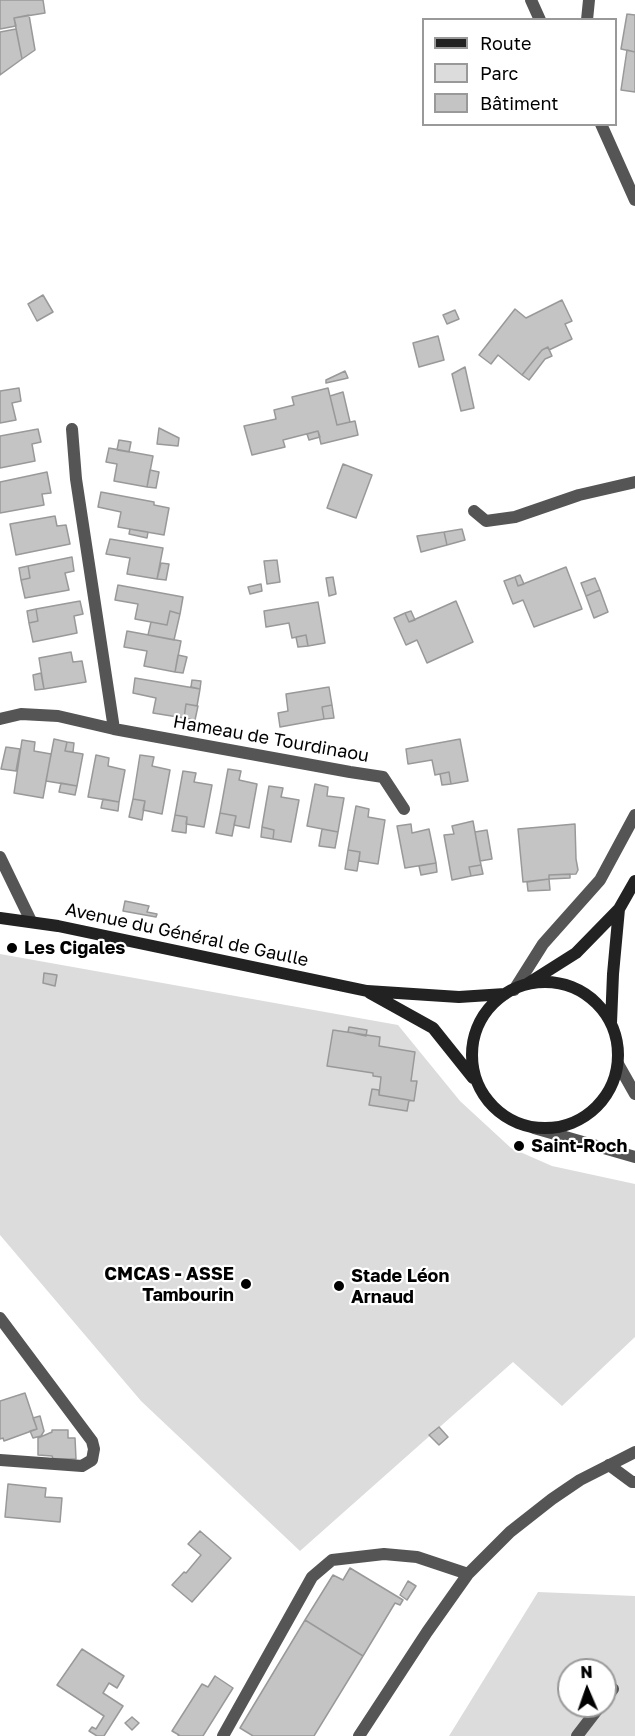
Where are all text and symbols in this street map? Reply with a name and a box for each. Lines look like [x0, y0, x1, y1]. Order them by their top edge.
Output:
legend [422, 18, 617, 126]
text: Route [480, 32, 531, 54]
text: Parc [480, 62, 518, 84]
text: Bâtiment [480, 92, 559, 114]
street label: Hameau de Tourdinaou [171, 711, 371, 767]
street label: Avenue du Général de Gaulle [63, 899, 311, 971]
place label: Les Cigales [24, 937, 125, 959]
marker: Les Cigales [5, 941, 19, 955]
place label: Saint-Roch [531, 1135, 627, 1157]
marker: Saint-Roch [512, 1139, 526, 1153]
place label: CMCAS - ASSE Tambourin [104, 1263, 234, 1306]
place label: Stade Léon Arnaud [351, 1265, 449, 1308]
marker: CMCAS - ASSE Tambourin [239, 1277, 253, 1291]
marker: Stade Léon Arnaud [332, 1279, 346, 1293]
north arrow [557, 1658, 617, 1718]
text: N [580, 1662, 593, 1682]

